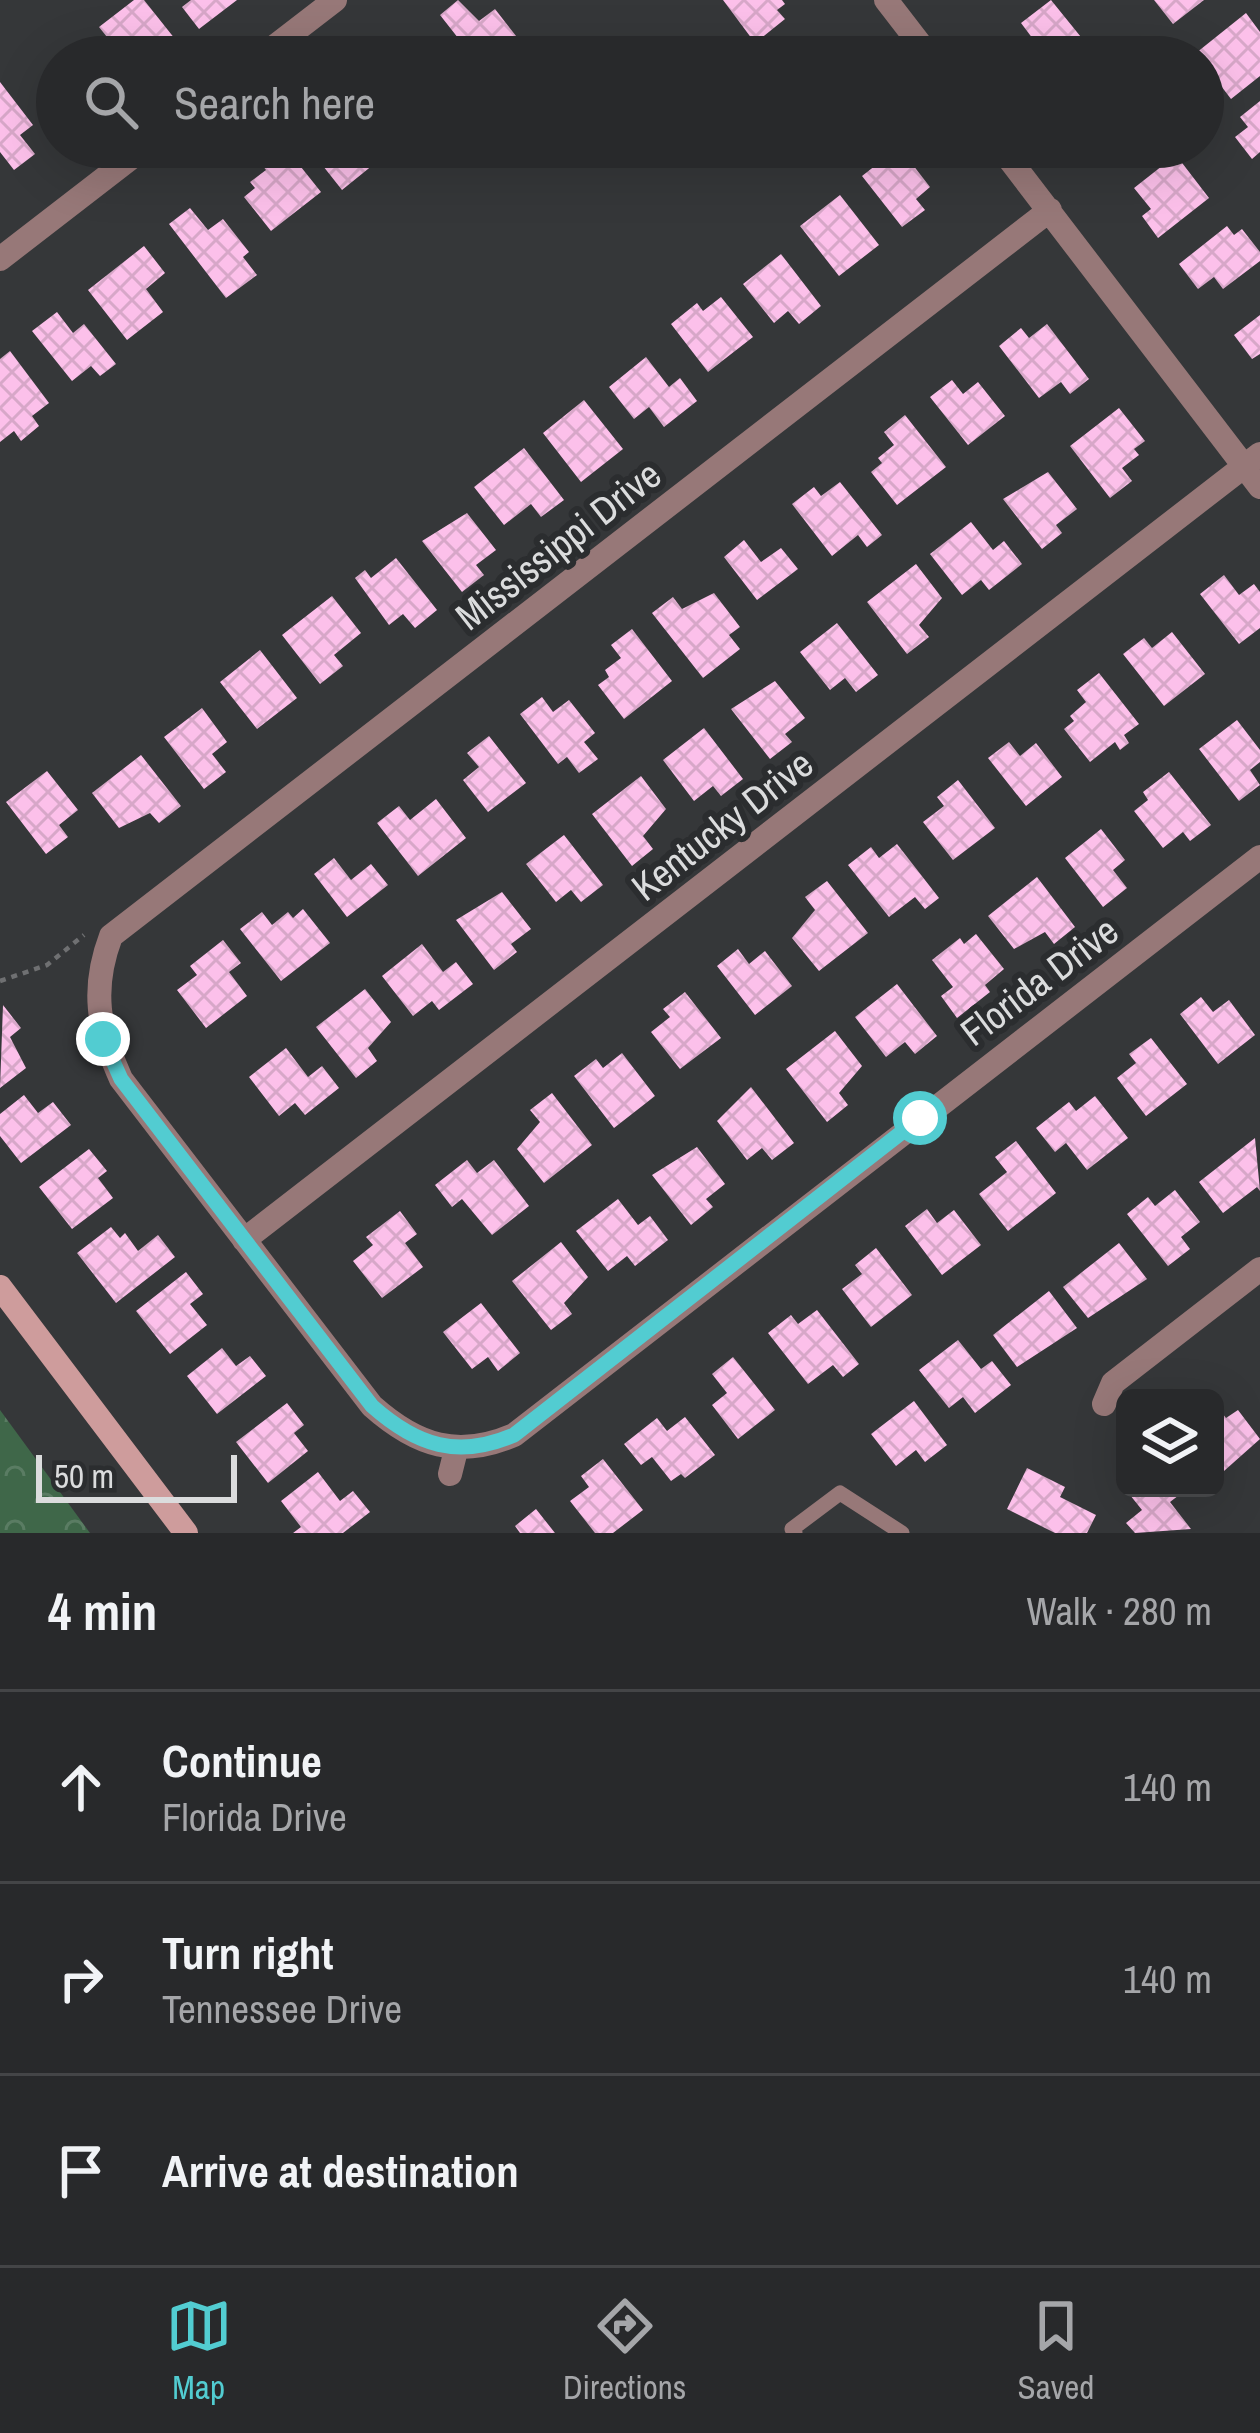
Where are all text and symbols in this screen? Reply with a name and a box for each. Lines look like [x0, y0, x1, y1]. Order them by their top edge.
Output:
search box [36, 36, 1224, 168]
icon: search [78, 69, 144, 135]
text: Search here [174, 72, 375, 133]
street label: Mississippi Drive [445, 448, 671, 642]
street label: Kentucky Drive [621, 738, 823, 912]
street label: Florida Drive [950, 905, 1128, 1057]
route end [76, 1012, 130, 1066]
route start [893, 1091, 947, 1145]
map controls [1116, 1389, 1224, 1497]
button: layers [1116, 1389, 1224, 1497]
scale bar [36, 1449, 237, 1502]
text: 50 m [54, 1454, 114, 1498]
text: 4 min [48, 1577, 157, 1646]
text: Walk · 280 m [1027, 1585, 1212, 1637]
text: Continue [162, 1730, 322, 1791]
icon: ahead [48, 1754, 114, 1820]
text: 140 m [1123, 1761, 1212, 1813]
text: Florida Drive [162, 1791, 347, 1843]
text: Turn right [162, 1922, 334, 1983]
icon: right [48, 1946, 114, 2012]
text: 140 m [1123, 1953, 1212, 2005]
text: Tennessee Drive [162, 1983, 402, 2035]
icon: arrive [48, 2138, 114, 2204]
text: Arrive at destination [162, 2140, 519, 2201]
tab: Map [166, 2293, 232, 2409]
tab: Directions [563, 2293, 686, 2409]
tab: Saved [1018, 2293, 1094, 2409]

